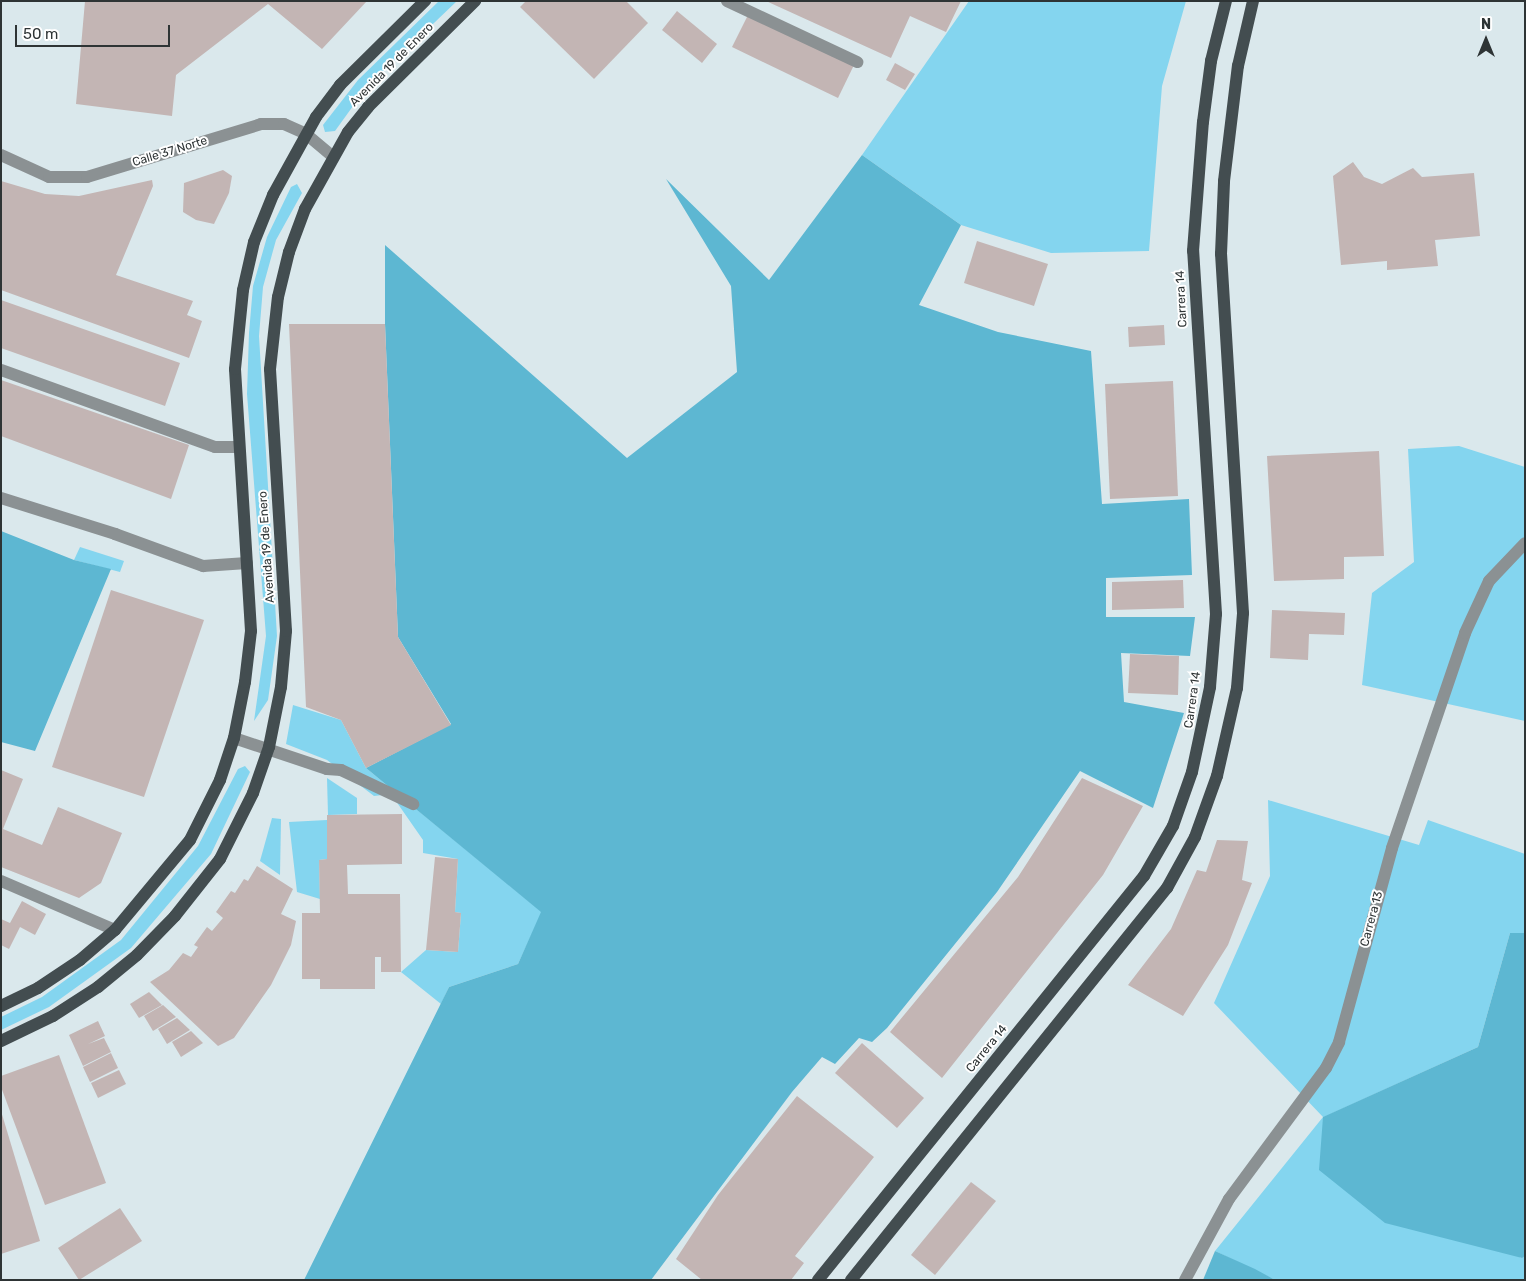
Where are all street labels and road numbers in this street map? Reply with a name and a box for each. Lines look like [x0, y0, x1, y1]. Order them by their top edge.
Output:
street label: Avenida 19 de Enero [347, 20, 437, 110]
street label: Calle 37 Norte [131, 134, 209, 170]
street label: Carrera 14 [1173, 270, 1191, 328]
street label: Avenida 19 de Enero [256, 490, 278, 604]
street label: Carrera 14 [1182, 671, 1204, 729]
street label: Carrera 13 [1358, 890, 1386, 948]
street label: Carrera 14 [963, 1022, 1011, 1076]

